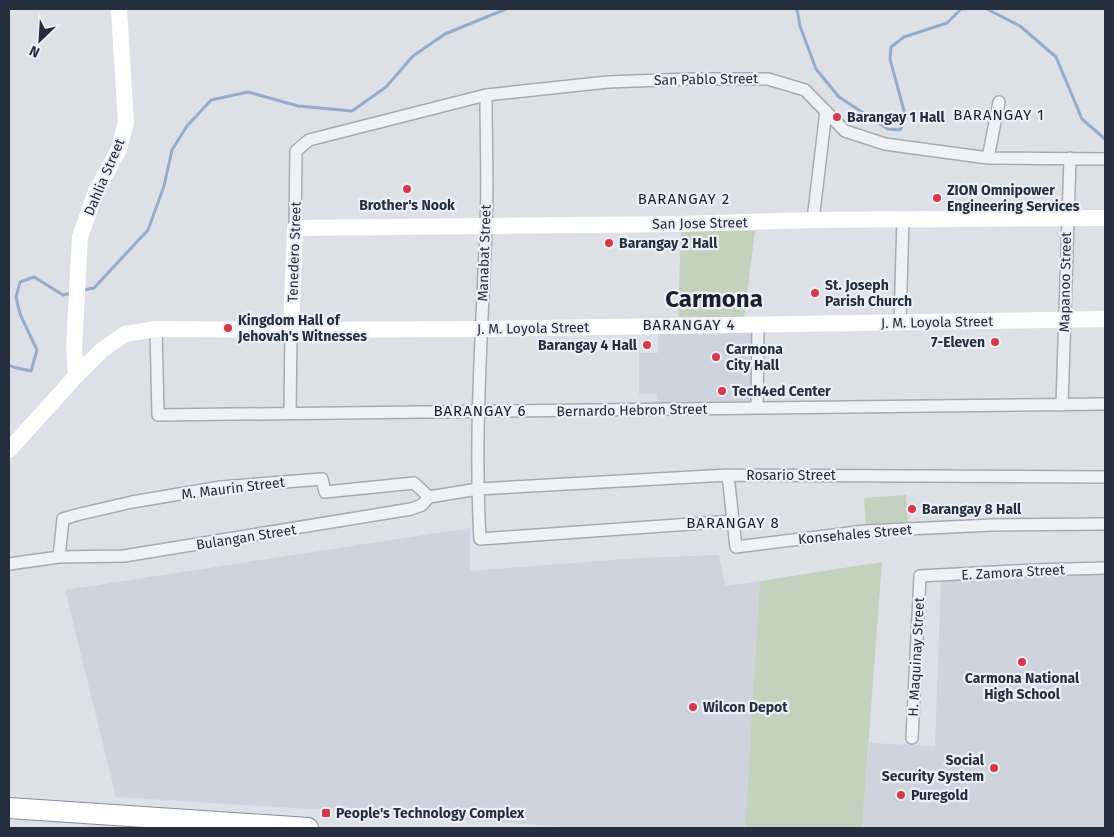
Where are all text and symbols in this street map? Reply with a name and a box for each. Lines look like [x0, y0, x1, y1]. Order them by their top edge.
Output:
north arrow [15, 15, 65, 65]
text: N [27, 42, 43, 61]
street label: San Pablo Street [654, 70, 759, 89]
district label: BARANGAY 1 [953, 106, 1045, 124]
place label: Barangay 1 Hall [847, 109, 945, 126]
marker: Barangay 1 Hall [831, 111, 843, 123]
street label: Dahlia Street [81, 135, 129, 218]
place label: ZION Omnipower Engineering Services [947, 182, 1080, 215]
marker: Brother's Nook [401, 183, 413, 195]
district label: BARANGAY 2 [638, 190, 730, 208]
marker: ZION Omnipower Engineering Services [931, 192, 943, 204]
place label: Brother's Nook [359, 197, 455, 214]
street label: Tenedero Street [284, 200, 305, 303]
street label: Manabat Street [474, 203, 495, 302]
street label: San Jose Street [652, 214, 749, 233]
street label: Mapanoo Street [1056, 231, 1075, 332]
place label: Barangay 2 Hall [619, 235, 718, 252]
marker: Barangay 2 Hall [603, 237, 615, 249]
place label: St. Joseph Parish Church [825, 277, 912, 310]
district label: Carmona [665, 285, 763, 313]
marker: St. Joseph Parish Church [809, 287, 821, 299]
place label: Kingdom Hall of Jehovah's Witnesses [237, 312, 367, 345]
street label: J. M. Loyola Street [881, 313, 994, 332]
district label: BARANGAY 4 [642, 316, 736, 334]
street label: J. M. Loyola Street [477, 319, 590, 338]
marker: Kingdom Hall of Jehovah's Witnesses [222, 322, 234, 334]
place label: 7-Eleven [931, 334, 985, 351]
marker: 7-Eleven [989, 336, 1001, 348]
place label: Barangay 4 Hall [538, 337, 638, 354]
marker: Barangay 4 Hall [641, 339, 653, 351]
place label: Carmona City Hall [726, 341, 783, 374]
marker: Carmona City Hall [710, 351, 722, 363]
place label: Tech4ed Center [732, 383, 831, 400]
marker: Tech4ed Center [716, 385, 728, 397]
street label: Bernardo Hebron Street [556, 401, 709, 420]
district label: BARANGAY 6 [433, 402, 527, 420]
street label: Rosario Street [746, 467, 837, 484]
street label: M. Maurin Street [180, 474, 287, 503]
place label: Barangay 8 Hall [922, 501, 1022, 518]
marker: Barangay 8 Hall [906, 503, 918, 515]
district label: BARANGAY 8 [686, 514, 780, 532]
street label: Bulangan Street [195, 521, 298, 554]
street label: Konsehales Street [797, 521, 914, 548]
street label: E. Zamora Street [961, 561, 1066, 584]
street label: H. Maquinay Street [905, 596, 928, 717]
marker: Carmona National High School [1016, 656, 1028, 668]
place label: Carmona National High School [965, 670, 1080, 703]
place label: Wilcon Depot [703, 699, 788, 716]
marker: Wilcon Depot [687, 701, 699, 713]
place label: Social Security System [882, 752, 985, 785]
marker: Social Security System [988, 762, 1000, 774]
place label: Puregold [911, 787, 968, 804]
marker: Puregold [895, 789, 907, 801]
place label: People's Technology Complex [336, 805, 525, 822]
marker: People's Technology Complex [320, 807, 332, 819]

